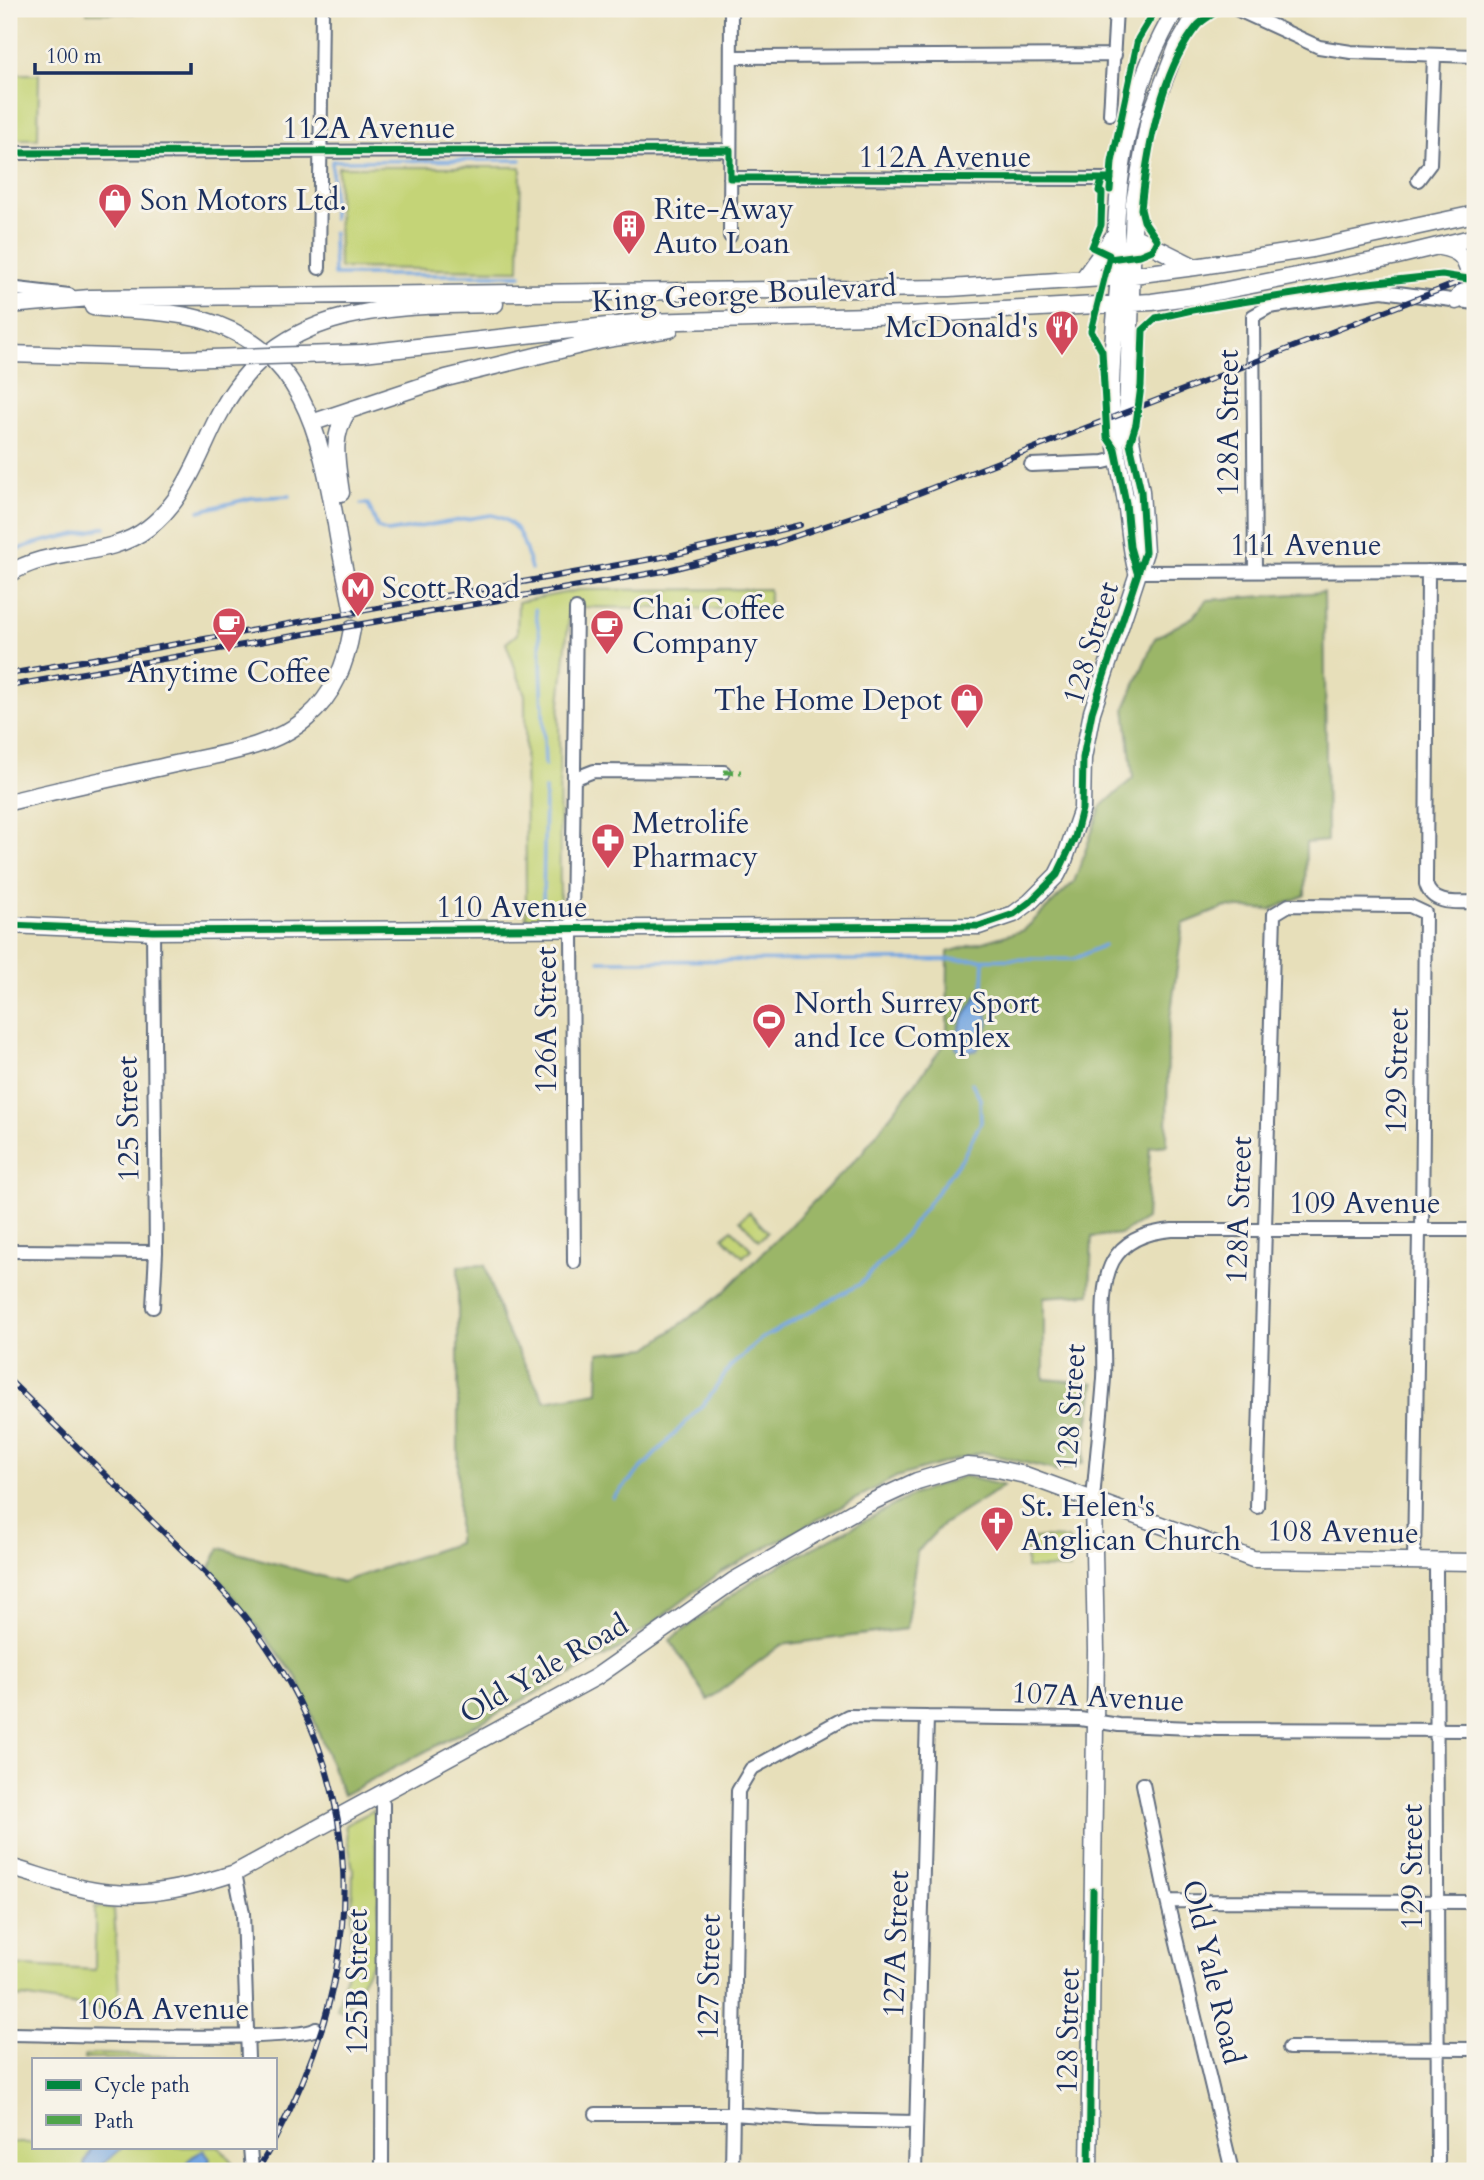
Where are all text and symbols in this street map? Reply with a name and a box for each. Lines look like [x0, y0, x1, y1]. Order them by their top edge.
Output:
scale bar [35, 32, 191, 76]
text: 100 m [46, 42, 102, 71]
street label: 112A Avenue [283, 108, 455, 149]
street label: 112A Avenue [859, 137, 1031, 178]
place label: Son Motors Ltd. [140, 180, 347, 221]
shop icon: Son Motors Ltd. [96, 181, 134, 230]
place label: Rite-Away Auto Loan [654, 189, 794, 264]
building icon: Rite-Away Auto Loan [610, 207, 648, 256]
street label: King George Boulevard [591, 266, 897, 322]
place label: McDonald's [885, 307, 1038, 348]
restaurant icon: McDonald's [1043, 308, 1081, 357]
street label: 128A Street [1208, 349, 1249, 497]
street label: 111 Avenue [1230, 525, 1382, 566]
place label: Scott Road [382, 568, 520, 609]
metro station icon: Scott Road [339, 569, 377, 618]
street label: 128 Street [1053, 576, 1129, 709]
place label: Chai Coffee Company [632, 589, 785, 664]
cafe icon: Anytime Coffee [210, 605, 248, 654]
cafe icon: Chai Coffee Company [588, 607, 626, 656]
place label: Anytime Coffee [127, 652, 331, 693]
place label: The Home Depot [714, 680, 943, 721]
shop icon: The Home Depot [948, 681, 986, 730]
place label: Metrolife Pharmacy [632, 803, 758, 878]
pharmacy icon: Metrolife Pharmacy [589, 821, 627, 870]
street label: 110 Avenue [436, 887, 588, 928]
street label: 126A Street [526, 946, 567, 1094]
place label: North Surrey Sport and Ice Complex [794, 983, 1040, 1058]
sports icon: North Surrey Sport and Ice Complex [750, 1001, 788, 1050]
street label: 129 Street [1375, 1007, 1419, 1135]
street label: 125 Street [106, 1055, 150, 1183]
street label: 128A Street [1216, 1135, 1262, 1285]
street label: 109 Avenue [1289, 1183, 1441, 1224]
street label: 128 Street [1046, 1342, 1096, 1471]
place label: St. Helen's Anglican Church [1021, 1486, 1242, 1561]
church icon: St. Helen's Anglican Church [978, 1504, 1016, 1553]
street label: 108 Avenue [1267, 1510, 1419, 1554]
street label: Old Yale Road [452, 1604, 636, 1734]
street label: 107A Avenue [1011, 1672, 1185, 1722]
street label: 129 Street [1392, 1803, 1433, 1930]
street label: 127A Street [873, 1869, 919, 2019]
street label: Old Yale Road [1172, 1876, 1254, 2068]
street label: 125B Street [337, 1908, 378, 2055]
street label: 127 Street [687, 1913, 731, 2041]
street label: 128 Street [1046, 1967, 1090, 2095]
street label: 106A Avenue [77, 1989, 249, 2030]
legend [32, 2058, 276, 2148]
text: Cycle path [94, 2071, 190, 2100]
text: Path [94, 2107, 134, 2136]

